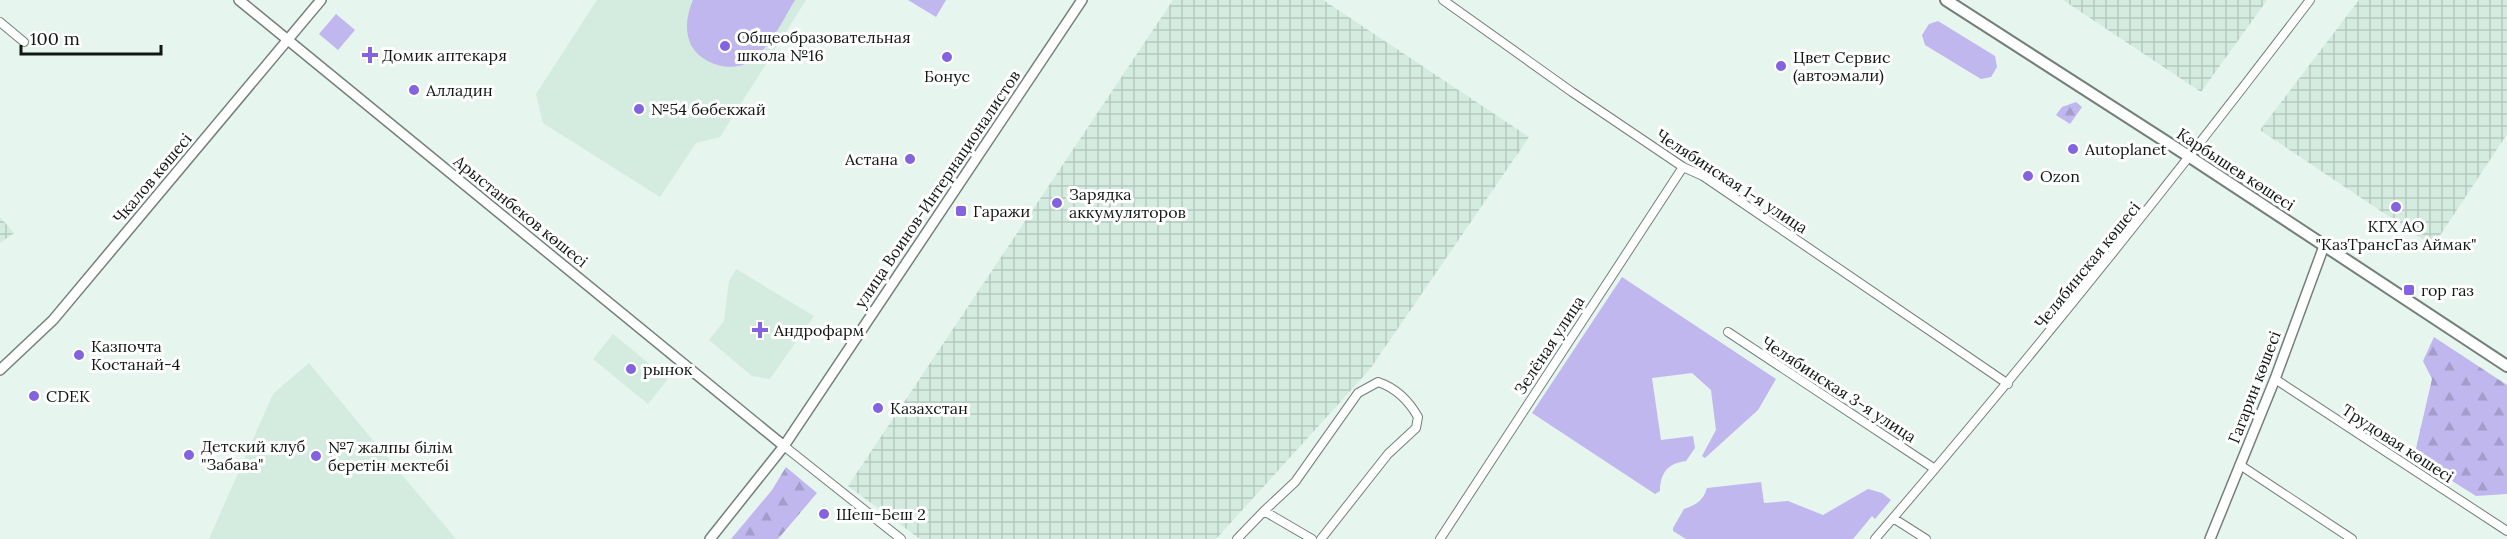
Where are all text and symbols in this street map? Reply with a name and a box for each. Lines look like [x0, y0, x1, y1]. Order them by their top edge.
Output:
scale bar [21, 18, 160, 56]
text: 100 m [30, 27, 80, 50]
place label: Общеобразовательная школа №16 [737, 27, 911, 65]
marker: Общеобразовательная школа №16 [718, 39, 732, 53]
place label: Домик аптекаря [382, 45, 507, 65]
place label: Цвет Сервис (автоэмали) [1793, 47, 1890, 86]
marker: Домик аптекаря [363, 48, 377, 62]
marker: Бонус [940, 50, 954, 64]
marker: Цвет Сервис (автоэмали) [1774, 59, 1788, 73]
street label: улица Воинов-Интернационалистов [850, 66, 1024, 312]
place label: Бонус [924, 66, 970, 86]
place label: Алладин [425, 80, 493, 100]
marker: Алладин [407, 83, 421, 97]
place label: №54 бөбекжай [651, 99, 766, 119]
marker: №54 бөбекжай [632, 102, 646, 116]
street label: Карбышев көшесі [2173, 123, 2299, 215]
street label: Челябинская 1-я улица [1652, 124, 1812, 238]
street label: Чкалов көшесі [108, 129, 196, 227]
place label: Autoplanet [2084, 139, 2168, 159]
marker: Autoplanet [2066, 142, 2080, 156]
place label: Астана [844, 149, 898, 169]
street label: Арыстанбеков көшесі [449, 150, 592, 271]
marker: Астана [903, 152, 917, 166]
place label: Ozon [2040, 166, 2080, 186]
marker: Ozon [2021, 169, 2035, 183]
place label: Зарядка аккумуляторов [1069, 184, 1186, 222]
marker: Зарядка аккумуляторов [1050, 196, 1064, 210]
street label: Челябинская көшесі [2030, 198, 2144, 332]
marker: КГХ АО "КазТрансГаз Аймак" [2389, 200, 2403, 214]
place label: Гаражи [973, 201, 1030, 221]
marker: Гаражи [954, 204, 968, 218]
place label: КГХ АО "КазТрансГаз Аймак" [2315, 216, 2477, 254]
place label: гор газ [2421, 280, 2474, 300]
marker: гор газ [2402, 283, 2416, 297]
street label: Зелёная улица [1510, 292, 1588, 398]
place label: Андрофарм [773, 320, 865, 340]
marker: Андрофарм [751, 321, 769, 339]
street label: Гагарин көшесі [2223, 328, 2285, 446]
street label: Челябинская 3-я улица [1758, 331, 1920, 447]
place label: Казпочта Костанай-4 [91, 336, 181, 374]
marker: Казпочта Костанай-4 [72, 348, 86, 362]
place label: рынок [643, 359, 693, 379]
marker: рынок [624, 362, 638, 376]
place label: CDEK [46, 386, 90, 406]
marker: CDEK [27, 389, 41, 403]
place label: Казахстан [890, 398, 968, 418]
street label: Трудовая көшесі [2338, 399, 2458, 487]
marker: Казахстан [871, 401, 885, 415]
place label: Детский клуб "Забава" [201, 436, 305, 474]
place label: №7 жалпы білім беретін мектебі [328, 437, 453, 475]
marker: Детский клуб "Забава" [182, 448, 196, 462]
marker: №7 жалпы білім беретін мектебі [309, 449, 323, 463]
place label: Шеш-Беш 2 [836, 504, 926, 524]
marker: Шеш-Беш 2 [817, 507, 831, 521]

